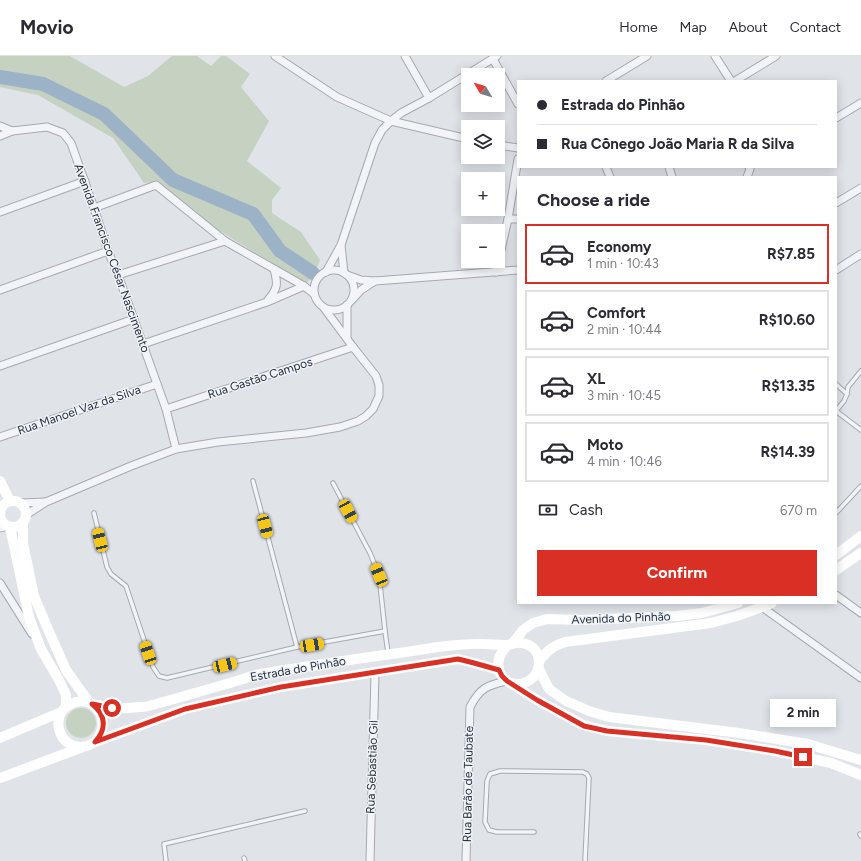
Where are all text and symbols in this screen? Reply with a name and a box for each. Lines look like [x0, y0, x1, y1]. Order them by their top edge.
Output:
text: Movio [20, 16, 74, 39]
text: Home [619, 19, 658, 36]
text: Map [680, 19, 707, 36]
text: About [729, 19, 768, 36]
text: Contact [790, 19, 841, 36]
north arrow [461, 68, 505, 112]
map controls [461, 68, 505, 268]
text: Estrada do Pinhão [561, 96, 685, 114]
button: layers [461, 120, 505, 164]
text: Rua Cônego João Maria R da Silva [561, 135, 794, 153]
street label: Avenida Francisco César Nascimento [71, 162, 153, 354]
button: + [461, 172, 505, 216]
text: Choose a ride [537, 189, 650, 211]
button: − [461, 224, 505, 268]
icon: car [539, 236, 575, 272]
text: Economy [587, 238, 652, 256]
text: R$7.85 [767, 245, 815, 263]
text: 1 min · 10:43 [587, 256, 659, 271]
icon: car [539, 302, 575, 338]
text: Comfort [587, 304, 646, 322]
text: R$10.60 [759, 311, 815, 329]
text: 2 min · 10:44 [587, 322, 662, 337]
street label: Rua Gastão Campos [206, 354, 315, 402]
icon: car [539, 368, 575, 404]
text: XL [587, 370, 605, 388]
text: R$13.35 [762, 377, 815, 395]
street label: Rua Manoel Vaz da Silva [16, 382, 142, 438]
text: 3 min · 10:45 [587, 388, 661, 403]
icon: car [539, 434, 575, 470]
text: Moto [587, 436, 623, 454]
text: R$14.39 [760, 443, 815, 461]
text: 4 min · 10:46 [587, 454, 662, 469]
car [337, 498, 359, 524]
icon: cash [537, 499, 559, 521]
text: Cash [569, 501, 603, 519]
text: 670 m [780, 503, 817, 518]
car [256, 513, 274, 539]
car [91, 527, 109, 553]
button: Confirm [537, 550, 817, 596]
car [369, 562, 389, 588]
street label: Avenida do Pinhão [571, 609, 671, 627]
car [299, 637, 325, 653]
car [138, 640, 158, 666]
street label: Estrada do Pinhão [249, 654, 347, 684]
car [212, 656, 238, 674]
route start [103, 699, 121, 717]
callout: 2 min [770, 699, 836, 727]
text: 2 min [787, 705, 819, 720]
street label: Rua Sebastião Gil [363, 720, 381, 814]
street label: Rua Barão de Taubate [460, 725, 476, 842]
route end [794, 748, 812, 766]

